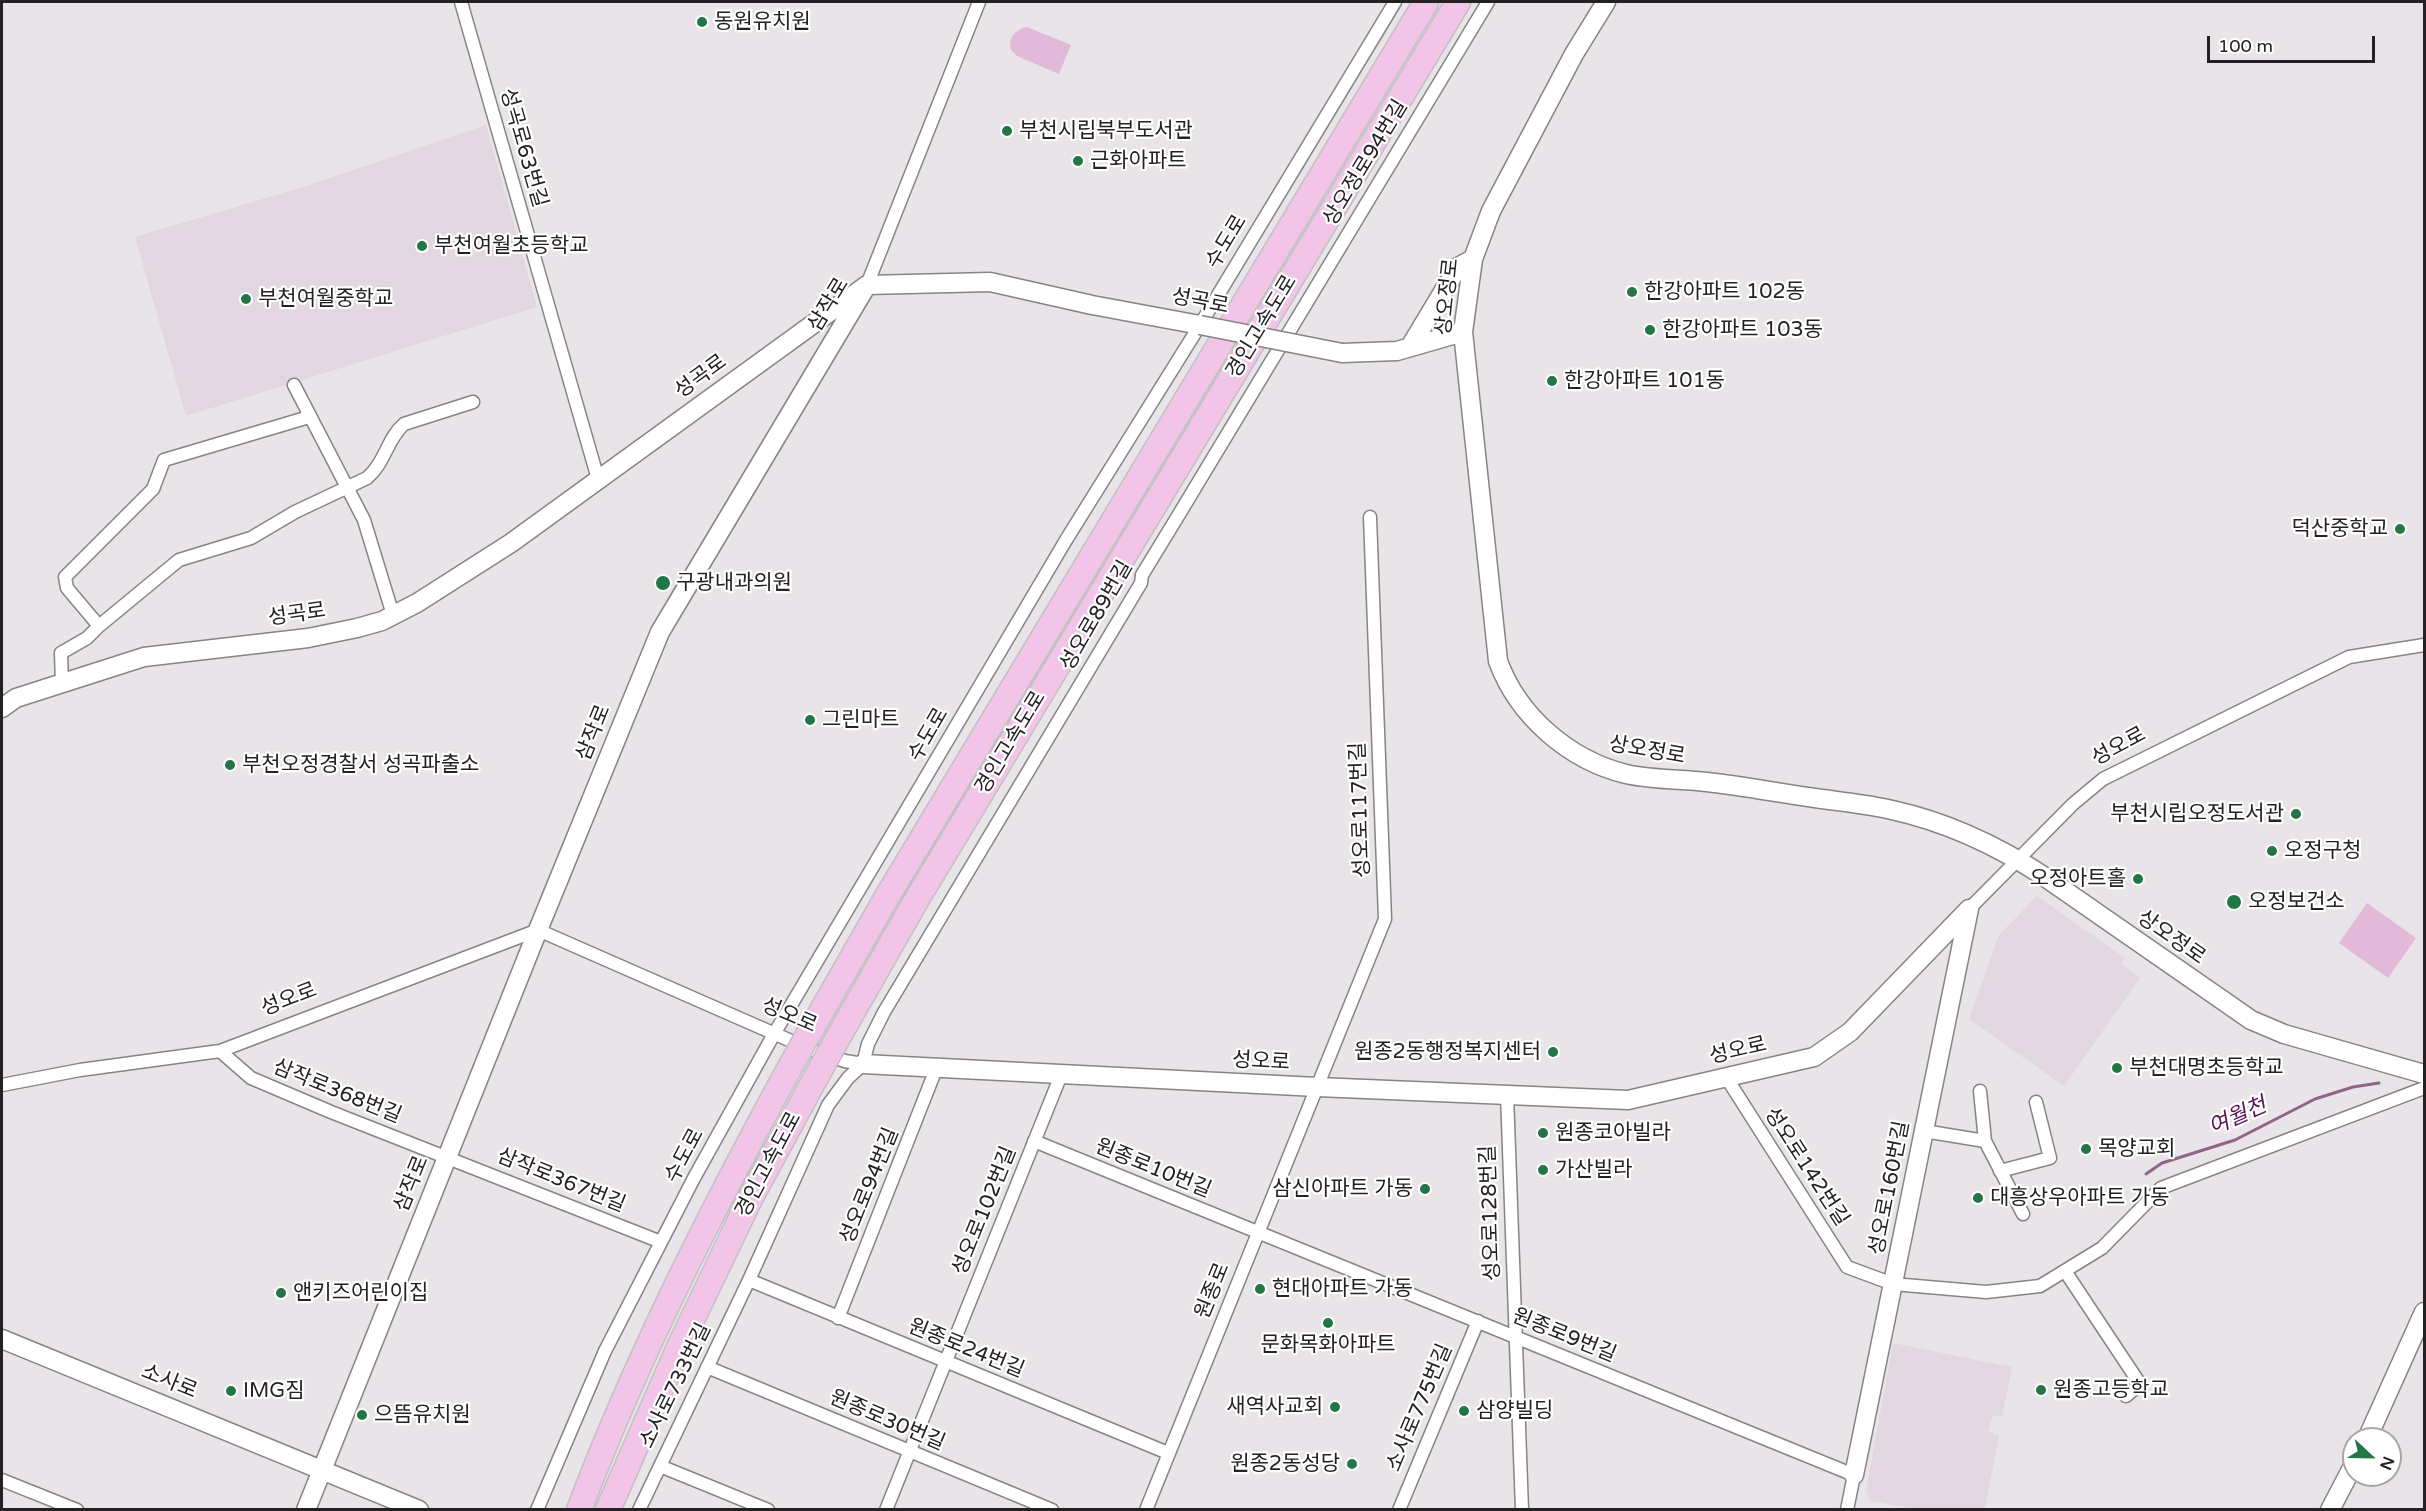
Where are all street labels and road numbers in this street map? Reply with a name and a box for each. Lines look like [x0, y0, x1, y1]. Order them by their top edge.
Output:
street label: 성곡로63번길 [494, 85, 552, 211]
street label: 상오정로94번길 [1319, 96, 1413, 230]
street label: 수도로 [1201, 211, 1253, 273]
street label: 상오정로 [1431, 257, 1465, 337]
street label: 경인고속도로 [1221, 271, 1303, 383]
street label: 삼작로 [803, 274, 855, 336]
street label: 성곡로 [1169, 284, 1231, 320]
street label: 성곡로 [670, 350, 732, 404]
street label: 성오로89번길 [1055, 556, 1139, 676]
street label: 성곡로 [267, 598, 327, 632]
street label: 경인고속도로 [970, 687, 1052, 799]
street label: 삼작로 [571, 701, 617, 765]
street label: 수도로 [904, 704, 954, 766]
street label: 성오로 [2087, 722, 2151, 772]
street label: 상오정로 [1607, 732, 1687, 770]
street label: 성오로117번길 [1346, 742, 1376, 878]
street label: 상오정로 [2132, 906, 2210, 970]
street label: 성오로 [257, 978, 321, 1022]
street label: 성오로 [757, 993, 821, 1039]
street label: 성오로 [1707, 1032, 1769, 1070]
street label: 성오로 [1231, 1048, 1291, 1076]
street label: 삼작로368번길 [269, 1055, 405, 1129]
street label: 성오로142번길 [1758, 1103, 1854, 1231]
street label: 경인고속도로 [731, 1108, 807, 1222]
street label: 성오로160번길 [1865, 1119, 1915, 1257]
street label: 수도로 [660, 1124, 710, 1188]
street label: 성오로94번길 [835, 1124, 905, 1248]
street label: 원종로10번길 [1091, 1134, 1215, 1204]
street label: 성오로102번길 [948, 1143, 1022, 1279]
street label: 삼작로367번길 [493, 1144, 629, 1218]
street label: 성오로128번길 [1476, 1145, 1506, 1281]
street label: 삼작로 [389, 1152, 435, 1216]
street label: 원종로 [1190, 1259, 1236, 1323]
street label: 원종로9번길 [1508, 1304, 1620, 1368]
street label: 원종로24번길 [904, 1314, 1028, 1384]
street label: 소사로733번길 [635, 1319, 717, 1453]
street label: 소사로775번길 [1382, 1340, 1458, 1476]
street label: 소사로 [137, 1359, 201, 1405]
street label: 원종로30번길 [825, 1385, 949, 1457]

